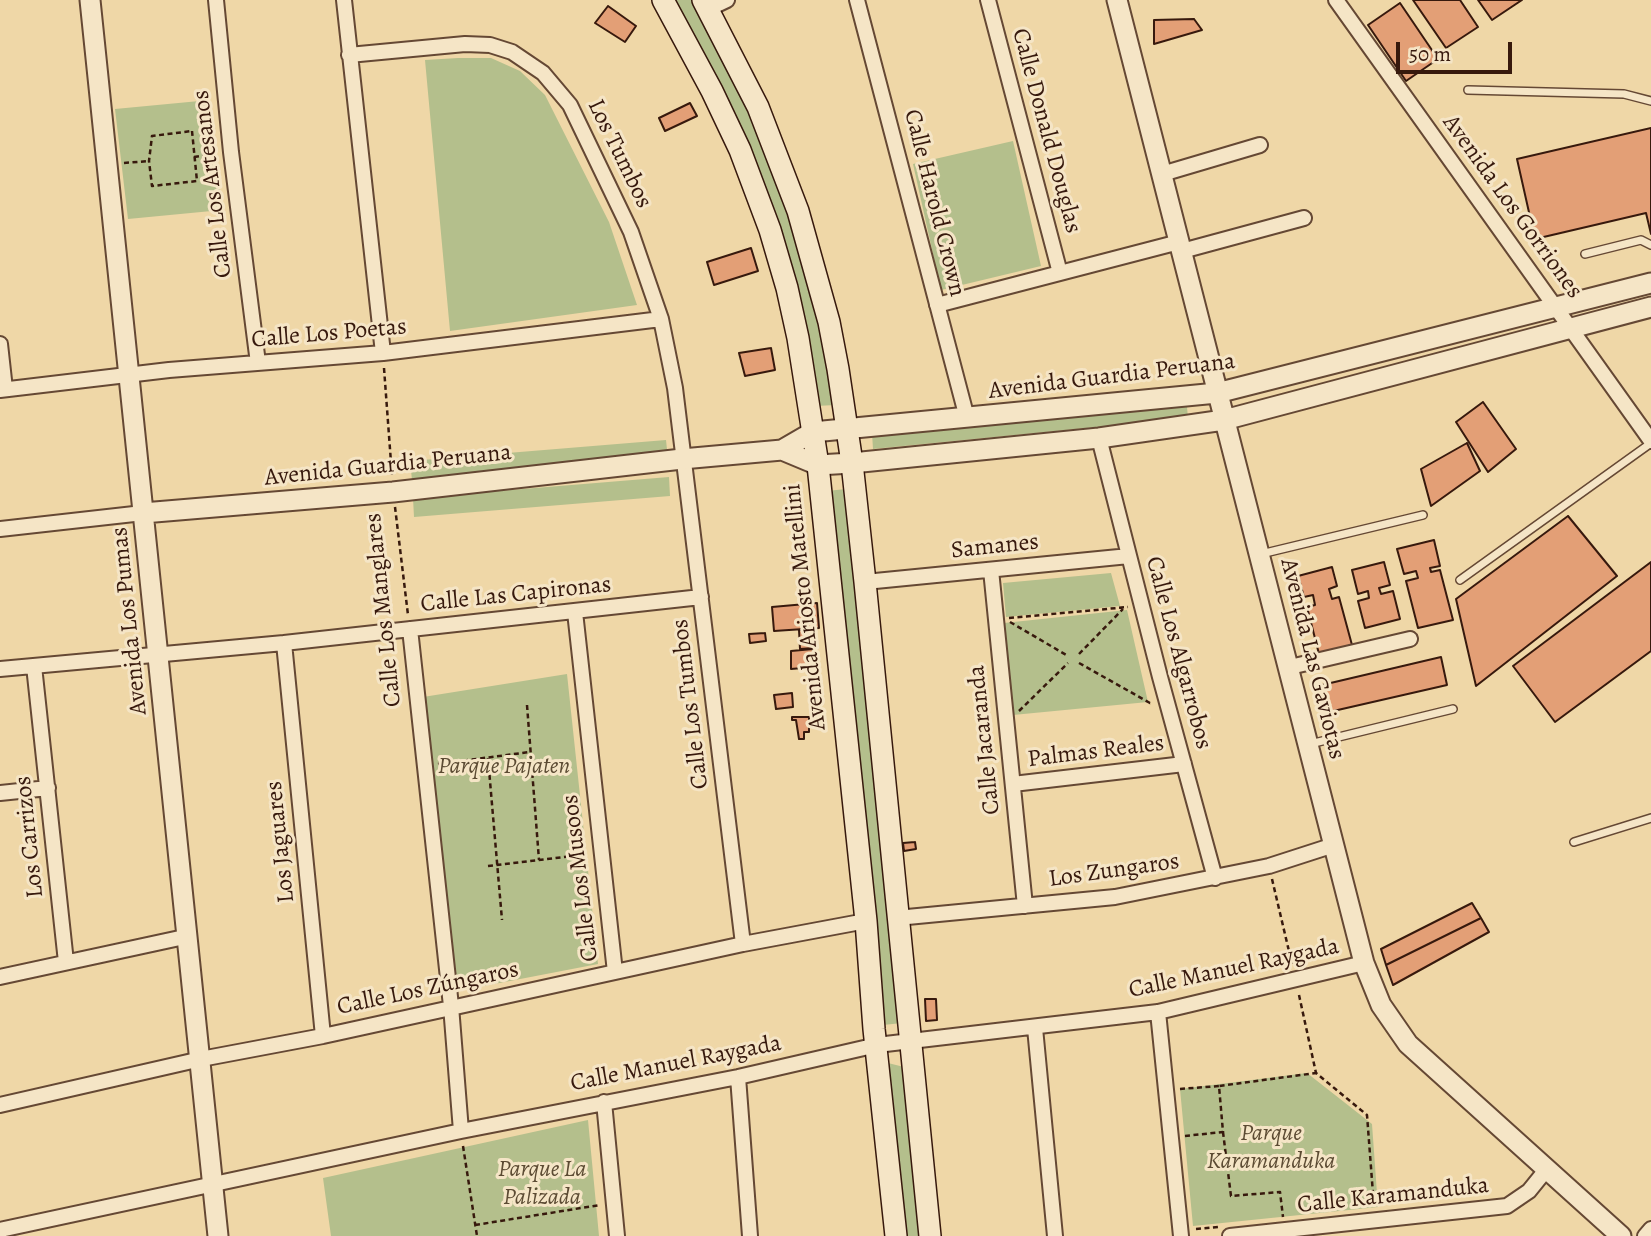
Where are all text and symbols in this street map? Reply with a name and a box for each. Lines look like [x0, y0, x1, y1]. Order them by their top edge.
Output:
street label: Calle Donald Douglas [1005, 26, 1087, 236]
scale bar [1399, 28, 1514, 72]
text: 50 m [1409, 40, 1451, 68]
street label: Calle Los Artesanos [187, 88, 239, 280]
street label: Los Tumbos [580, 95, 658, 213]
street label: Calle Harold Crown [897, 106, 971, 300]
street label: Avenida Los Gorriones [1436, 110, 1588, 304]
street label: Calle Los Poetas [250, 313, 408, 355]
street label: Avenida Guardia Peruana [987, 348, 1237, 406]
street label: Avenida Guardia Peruana [263, 439, 513, 493]
street label: Avenida Ariosto Matellini [779, 482, 833, 732]
street label: Calle Los Manglares [359, 512, 409, 708]
street label: Avenida Los Pumas [106, 526, 154, 716]
street label: Samanes [950, 528, 1040, 566]
street label: Calle Los Algarrobos [1138, 554, 1218, 752]
street label: Avenida Las Gaviotas [1273, 556, 1351, 762]
street label: Calle Las Capironas [419, 571, 613, 619]
street label: Calle Los Tumbos [666, 617, 716, 791]
street label: Calle Jacaranda [963, 664, 1007, 816]
street label: Palmas Reales [1026, 729, 1166, 775]
park label: Parque Pajaten [438, 753, 570, 781]
street label: Los Carrizos [9, 775, 51, 899]
street label: Los Jaguares [260, 780, 302, 904]
street label: Calle Los Musoos [556, 793, 606, 963]
street label: Los Zungaros [1047, 848, 1181, 894]
street label: Calle Manuel Raygada [1126, 933, 1342, 1005]
street label: Calle Los Zúngaros [335, 956, 521, 1022]
street label: Calle Manuel Raygada [568, 1029, 784, 1099]
park label: Parque Karamanduka [1207, 1120, 1335, 1176]
park label: Parque La Palizada [498, 1156, 586, 1212]
street label: Calle Karamanduka [1296, 1172, 1490, 1220]

